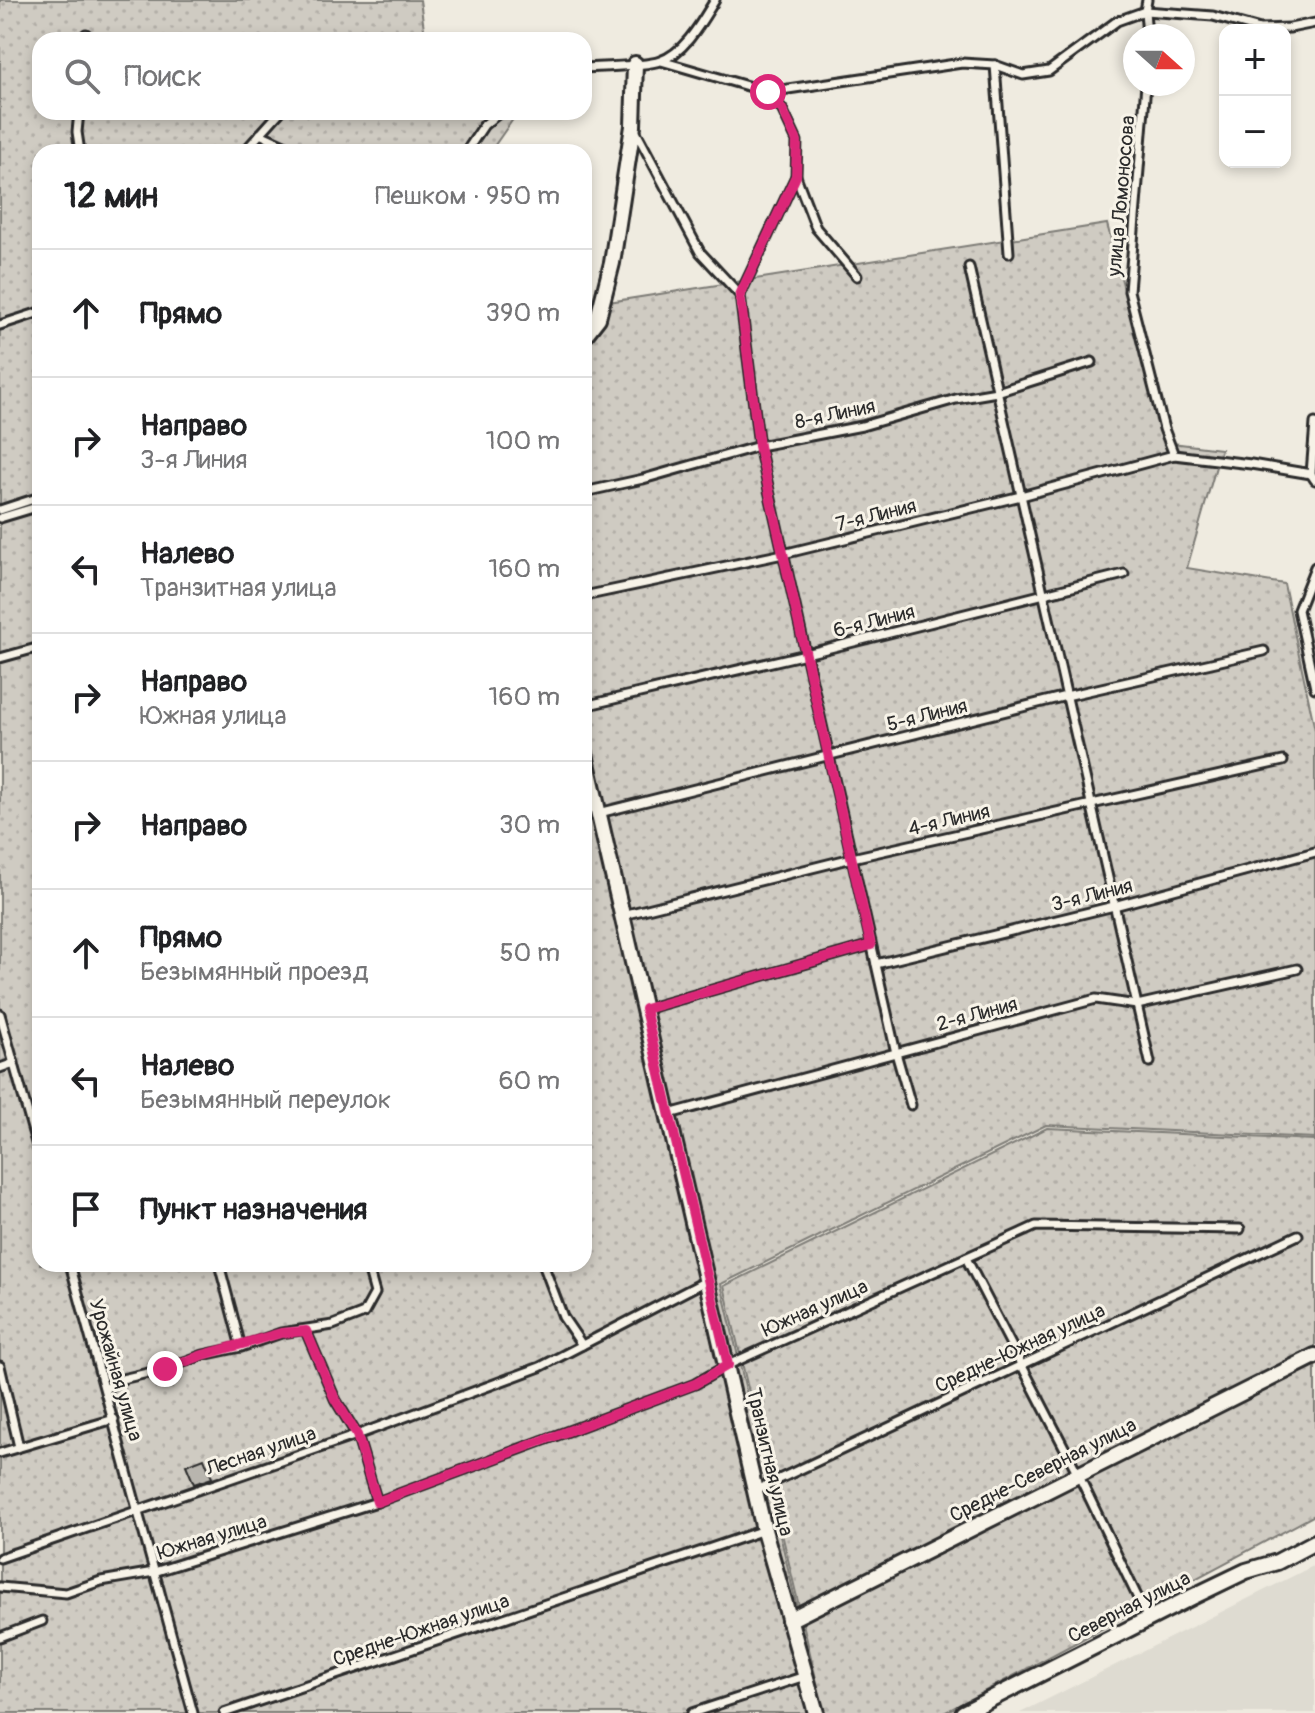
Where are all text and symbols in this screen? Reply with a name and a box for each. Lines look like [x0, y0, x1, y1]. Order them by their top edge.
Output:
north arrow [1123, 24, 1195, 96]
map controls [1219, 24, 1291, 168]
button: + [1219, 24, 1291, 96]
search box [32, 32, 592, 120]
icon: search [60, 54, 104, 98]
text: Поиск [124, 58, 202, 95]
route start [750, 74, 786, 110]
button: − [1219, 96, 1291, 168]
street label: улица Ломоносова [1101, 114, 1140, 279]
text: 12 мин [64, 175, 158, 218]
text: Пешком · 950 m [375, 180, 560, 212]
icon: ahead [64, 291, 108, 335]
text: Прямо [140, 295, 222, 332]
text: 390 m [486, 297, 560, 329]
street label: 8-я Линия [793, 393, 877, 435]
text: Направо [140, 407, 247, 444]
icon: right [64, 419, 108, 463]
text: 100 m [486, 425, 560, 457]
text: 3-я Линия [140, 444, 247, 476]
street label: 7-я Линия [833, 493, 919, 537]
text: Налево [140, 535, 234, 572]
icon: left [64, 547, 108, 591]
text: 160 m [488, 553, 560, 585]
text: Транзитная улица [140, 572, 337, 604]
street label: 6-я Линия [831, 599, 917, 643]
text: Направо [140, 663, 247, 700]
icon: right [64, 675, 108, 719]
text: 160 m [488, 681, 560, 713]
street label: 5-я Линия [884, 693, 970, 737]
text: Южная улица [140, 700, 287, 732]
street label: 4-я Линия [906, 798, 992, 842]
icon: right [64, 803, 108, 847]
text: Направо [140, 807, 247, 844]
text: 30 m [499, 809, 560, 841]
street label: 3-я Линия [1049, 873, 1135, 917]
text: Прямо [140, 919, 222, 956]
icon: ahead [64, 931, 108, 975]
text: 50 m [499, 937, 560, 969]
text: Безымянный проезд [140, 956, 368, 988]
street label: 2-я Линия [934, 991, 1020, 1037]
text: Налево [140, 1047, 234, 1084]
icon: left [64, 1059, 108, 1103]
text: 60 m [498, 1065, 560, 1097]
text: Безымянный переулок [140, 1084, 391, 1116]
icon: arrive [64, 1187, 108, 1231]
text: Пункт назначения [140, 1191, 367, 1228]
street label: Южная улица [758, 1274, 872, 1342]
street label: Урожайная улица [84, 1296, 148, 1444]
street label: Средне-Южная улица [931, 1298, 1109, 1398]
route end [147, 1351, 183, 1387]
street label: Транзитная улица [741, 1386, 799, 1538]
street label: Средне-Северная улица [945, 1412, 1141, 1528]
street label: Лесная улица [202, 1420, 319, 1482]
street label: Южная улица [154, 1509, 270, 1565]
street label: Северная улица [1064, 1565, 1194, 1649]
street label: Средне-Южная улица [330, 1588, 512, 1672]

